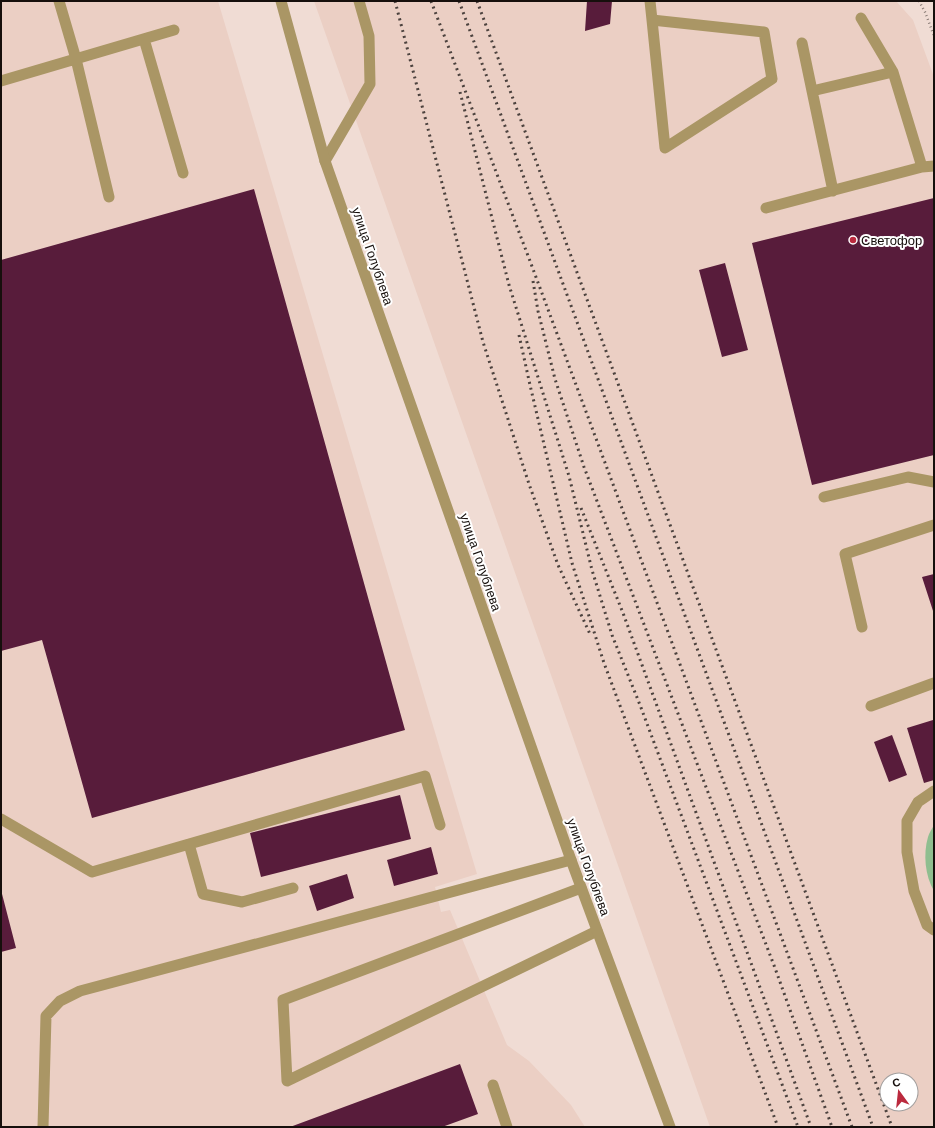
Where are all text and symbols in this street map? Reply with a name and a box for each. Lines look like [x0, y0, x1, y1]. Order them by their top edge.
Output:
street label: улица Голублева [349, 205, 397, 308]
place label: Светофор [861, 233, 922, 248]
marker: Светофор [848, 235, 858, 245]
street label: улица Голублева [457, 511, 505, 614]
street label: улица Голублева [564, 817, 613, 919]
north arrow [879, 1072, 919, 1112]
text: С [891, 1076, 902, 1089]

